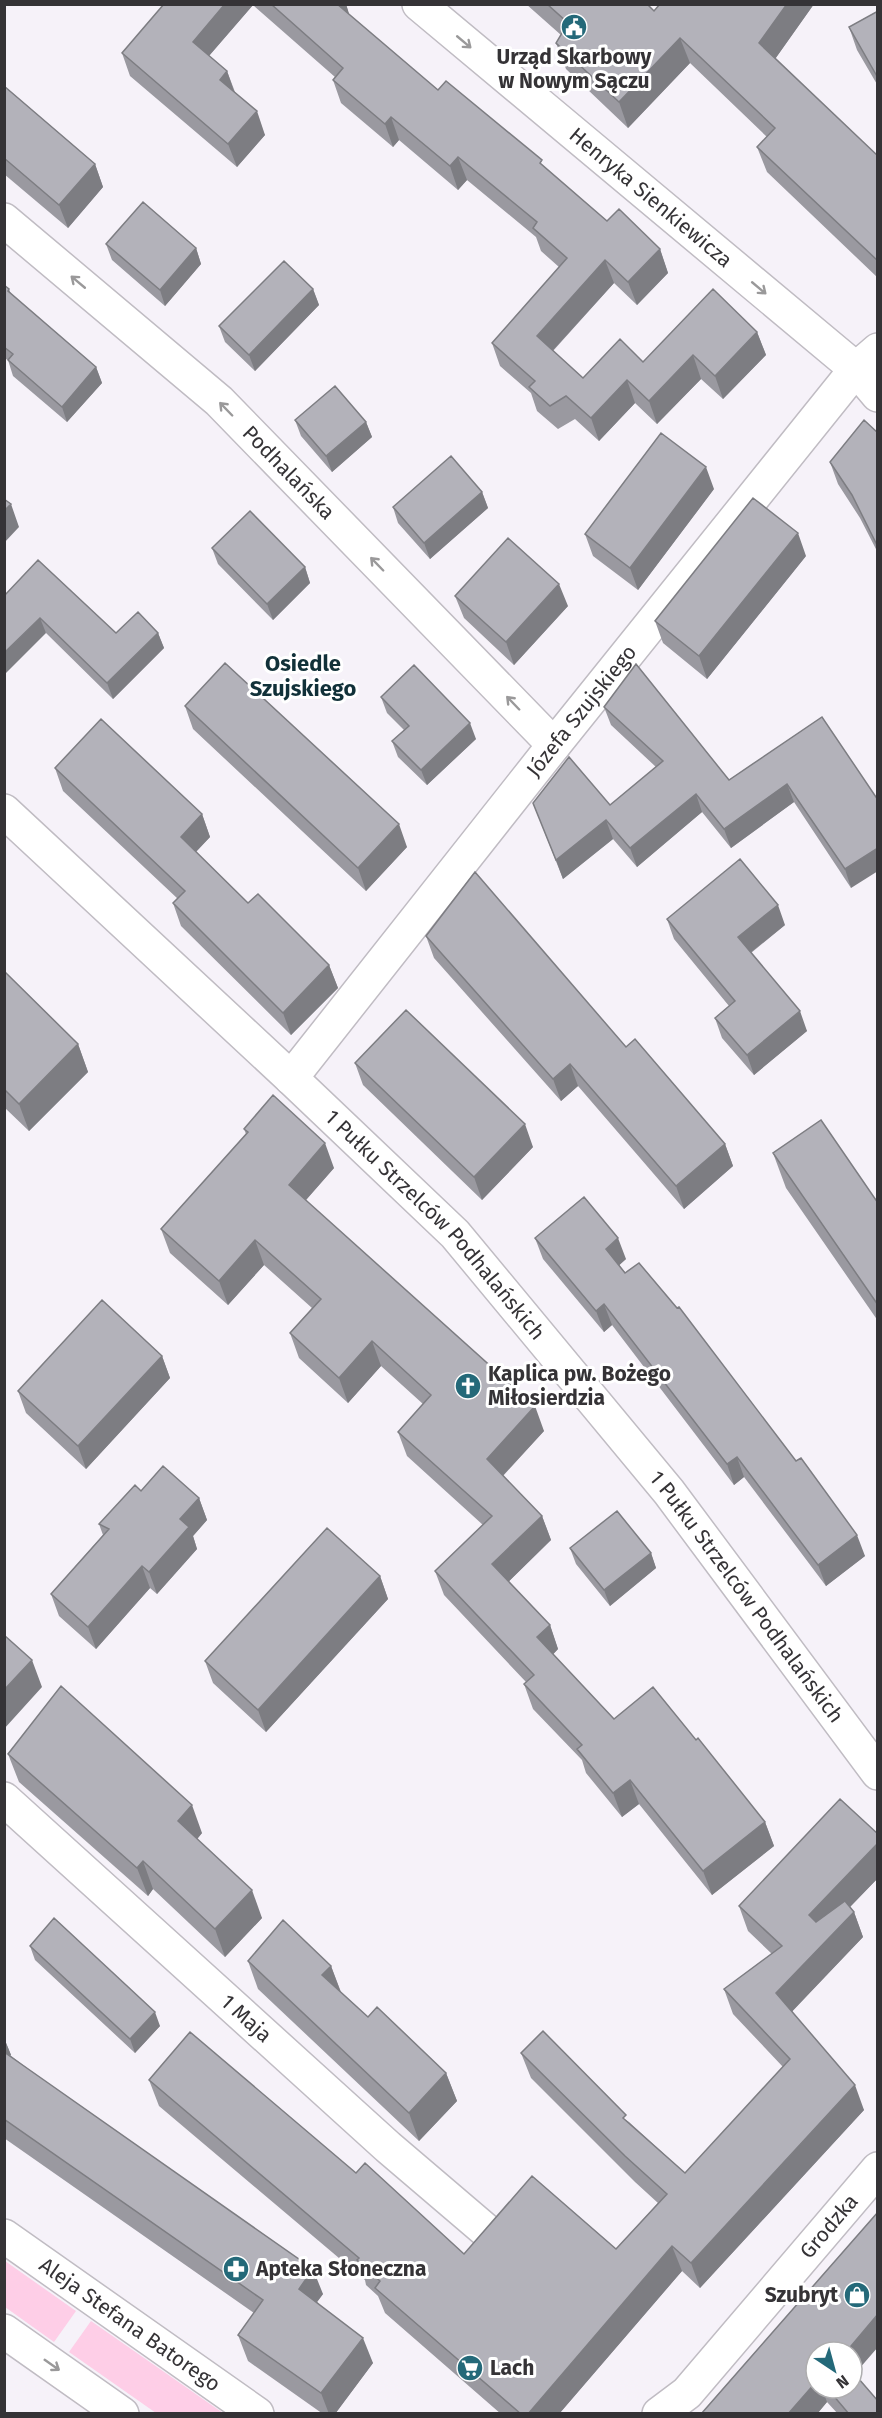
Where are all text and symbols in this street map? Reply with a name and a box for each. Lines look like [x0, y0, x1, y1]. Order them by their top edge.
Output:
public building icon: Urząd Skarbowy w Nowym Sączu [559, 12, 589, 42]
one-way arrow [456, 35, 471, 49]
place label: Urząd Skarbowy w Nowym Sączu [497, 44, 652, 94]
street label: Henryka Sienkiewicza [564, 122, 738, 273]
one-way arrow [70, 276, 86, 289]
one-way arrow [751, 281, 766, 295]
one-way arrow [219, 401, 234, 416]
street label: Podhalańska [237, 420, 340, 525]
one-way arrow [370, 556, 384, 571]
street label: Józefa Szujskiego [521, 640, 642, 782]
district label: Osiedle Szujskiego [250, 650, 356, 702]
one-way arrow [506, 696, 520, 711]
street label: 1 Pułku Strzelców Podhalańskich [320, 1104, 550, 1345]
place label: Kaplica pw. Bożego Miłosierdzia [488, 1361, 671, 1411]
church icon: Kaplica pw. Bożego Miłosierdzia [453, 1371, 483, 1401]
street label: 1 Pułku Strzelców Podhalańskich [644, 1466, 849, 1728]
street label: 1 Maja [216, 1989, 277, 2048]
street label: Grodzka [794, 2189, 864, 2264]
street label: Aleja Stefana Batorego [34, 2252, 226, 2397]
pharmacy icon: Apteka Słoneczna [221, 2254, 251, 2284]
place label: Apteka Słoneczna [255, 2256, 426, 2282]
shop icon: Szubryt [842, 2280, 872, 2310]
place label: Szubryt [765, 2282, 839, 2308]
north arrow [804, 2340, 864, 2400]
supermarket icon: Lach [455, 2353, 485, 2383]
place label: Lach [490, 2355, 534, 2381]
one-way arrow [44, 2359, 60, 2371]
text: N [833, 2371, 852, 2393]

